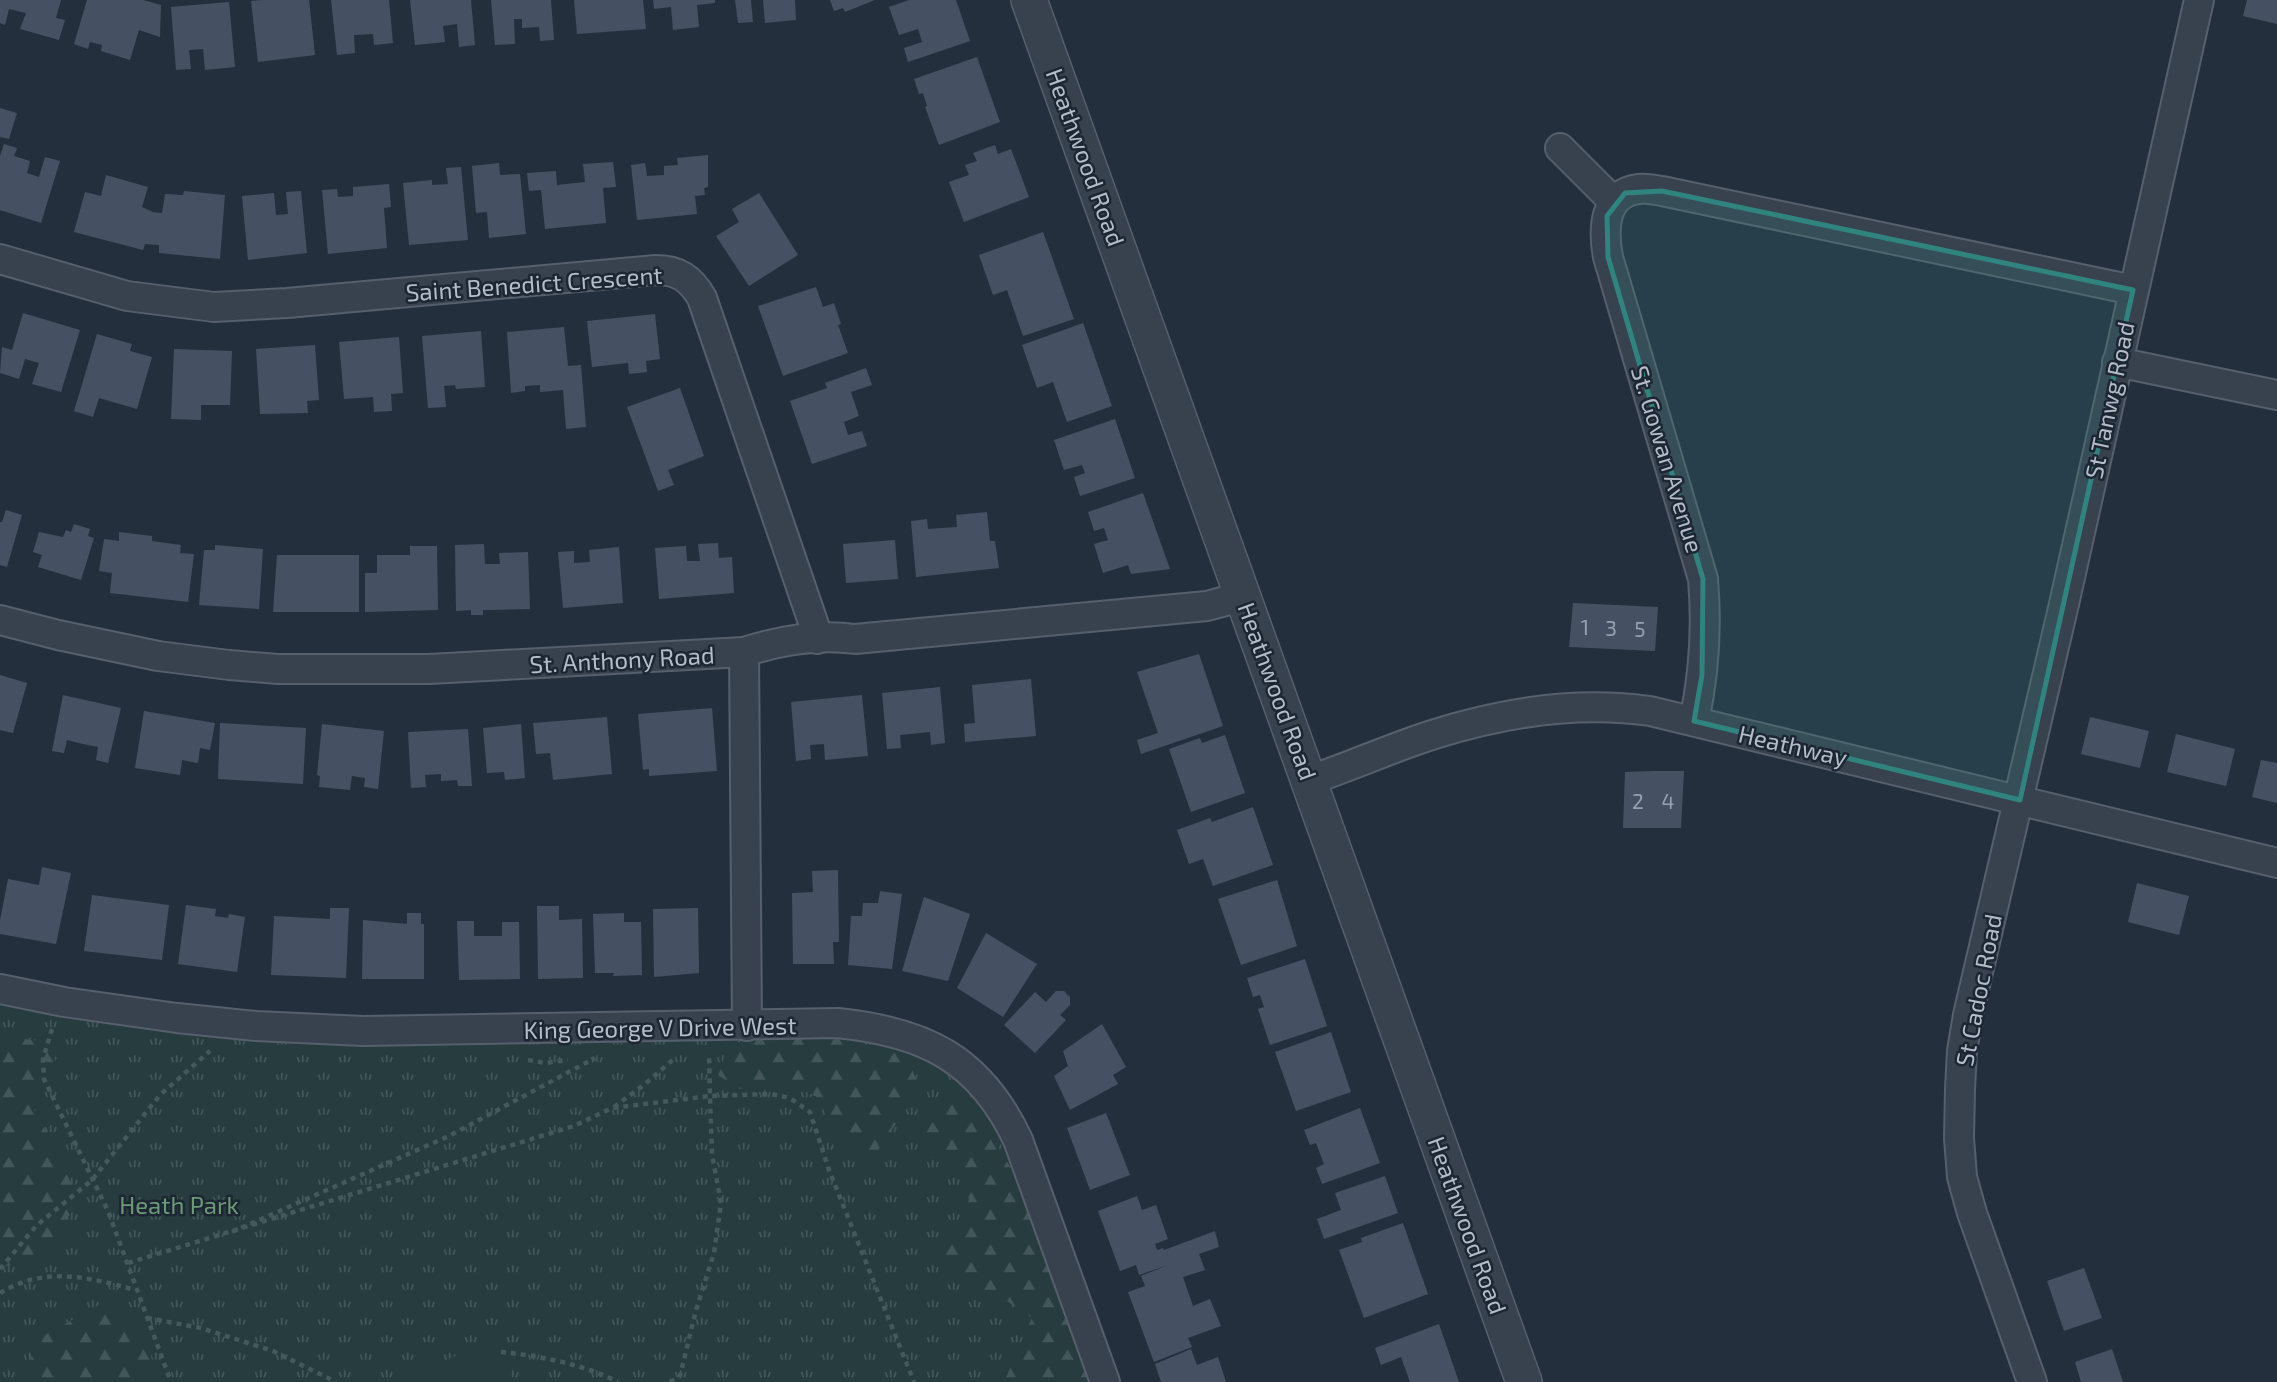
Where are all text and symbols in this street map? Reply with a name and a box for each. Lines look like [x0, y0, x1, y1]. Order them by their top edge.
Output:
street label: Heathwood Road [1040, 64, 1132, 250]
street label: Saint Benedict Crescent [405, 260, 663, 306]
street label: St Tanwg Road [2078, 319, 2140, 481]
street label: St. Gowan Avenue [1626, 362, 1710, 556]
street label: Heathwood Road [1232, 598, 1324, 784]
house number: 1 [1581, 614, 1589, 639]
house number: 3 [1605, 615, 1617, 640]
house number: 5 [1634, 616, 1646, 641]
street label: St. Anthony Road [529, 640, 715, 678]
street label: Heathway [1736, 718, 1851, 772]
house number: 2 [1632, 788, 1644, 813]
house number: 4 [1662, 788, 1674, 813]
street label: St Cadoc Road [1949, 911, 2007, 1069]
street label: King George V Drive West [523, 1010, 797, 1044]
street label: Heathwood Road [1422, 1132, 1514, 1318]
park label: Heath Park [119, 1190, 239, 1219]

